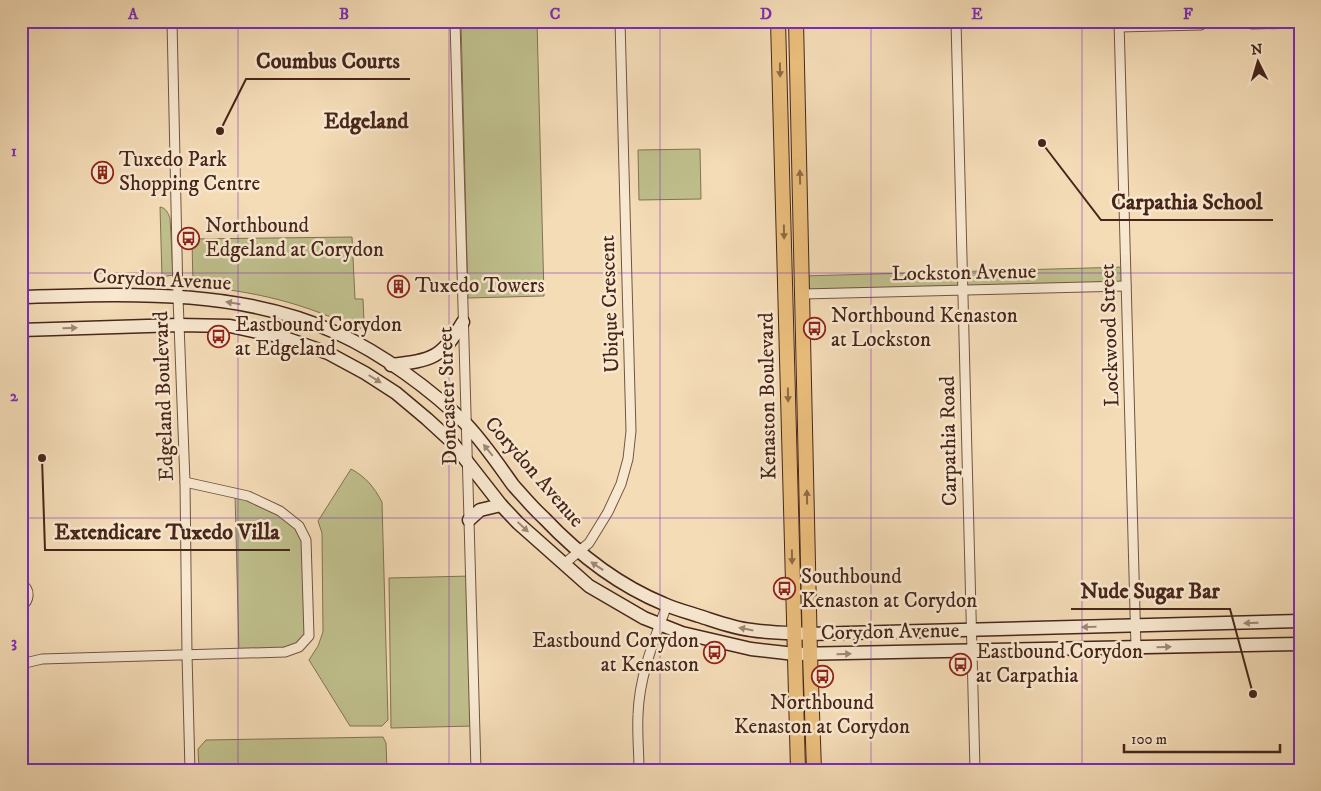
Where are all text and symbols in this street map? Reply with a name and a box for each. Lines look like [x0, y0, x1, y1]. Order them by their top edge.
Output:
text: A [127, 4, 139, 24]
text: B [339, 4, 349, 24]
text: C [550, 4, 560, 24]
text: D [760, 4, 772, 24]
text: E [971, 4, 983, 24]
text: F [1183, 4, 1193, 24]
north arrow [1234, 38, 1284, 88]
text: N [1250, 41, 1264, 60]
callout: Coumbus Courts [246, 42, 410, 79]
text: Coumbus Courts [256, 48, 401, 75]
one-way arrow [776, 62, 784, 78]
district label: Edgeland [324, 108, 409, 135]
text: 1 [11, 141, 17, 161]
place label: Tuxedo Park Shopping Centre [119, 147, 260, 197]
building icon: Tuxedo Park Shopping Centre [91, 160, 115, 184]
one-way arrow [795, 169, 803, 185]
callout: Carpathia School [1101, 183, 1273, 220]
text: Carpathia School [1111, 189, 1263, 216]
place label: Northbound Edgeland at Corydon [205, 213, 384, 263]
one-way arrow [780, 225, 788, 241]
bus stop icon: Northbound Edgeland at Corydon [177, 226, 201, 250]
street label: Ubique Crescent [595, 234, 625, 373]
street label: Lockston Avenue [891, 259, 1037, 287]
street label: Corydon Avenue [92, 263, 232, 297]
street label: Lockwood Street [1094, 263, 1125, 407]
place label: Tuxedo Towers [415, 273, 544, 299]
building icon: Tuxedo Towers [387, 274, 411, 298]
one-way arrow [224, 299, 240, 307]
place label: Northbound Kenaston at Lockston [831, 303, 1018, 353]
street label: Edgeland Boulevard [148, 310, 180, 482]
place label: Eastbound Corydon at Edgeland [235, 312, 402, 362]
street label: Kenaston Boulevard [754, 312, 782, 480]
bus stop icon: Northbound Kenaston at Lockston [803, 316, 827, 340]
one-way arrow [62, 324, 78, 332]
bus stop icon: Eastbound Corydon at Edgeland [207, 325, 231, 349]
street label: Doncaster Street [433, 326, 463, 466]
one-way arrow [368, 375, 381, 384]
street label: Carpathia Road [935, 375, 963, 506]
text: 2 [10, 386, 19, 406]
one-way arrow [784, 387, 792, 403]
street label: Corydon Avenue [479, 411, 589, 533]
one-way arrow [482, 444, 493, 457]
one-way arrow [803, 489, 811, 505]
callout: Extendicare Tuxedo Villa [45, 513, 290, 550]
text: Extendicare Tuxedo Villa [54, 519, 280, 546]
one-way arrow [516, 521, 528, 533]
one-way arrow [788, 550, 796, 566]
one-way arrow [591, 561, 604, 571]
place label: Southbound Kenaston at Corydon [801, 564, 977, 614]
callout: Nude Sugar Bar [1071, 572, 1230, 609]
bus stop icon: Southbound Kenaston at Corydon [773, 577, 797, 601]
text: Nude Sugar Bar [1080, 578, 1221, 605]
street label: Corydon Avenue [821, 618, 960, 646]
one-way arrow [1243, 619, 1259, 627]
one-way arrow [1080, 623, 1096, 631]
one-way arrow [738, 625, 753, 633]
place label: Eastbound Corydon at Kenaston [532, 628, 699, 678]
text: 3 [11, 632, 17, 652]
place label: Eastbound Corydon at Carpathia [976, 639, 1143, 689]
bus stop icon: Eastbound Corydon at Kenaston [703, 641, 727, 665]
one-way arrow [1156, 643, 1172, 651]
one-way arrow [836, 649, 852, 657]
bus stop icon: Eastbound Corydon at Carpathia [948, 652, 972, 676]
bus stop icon: Northbound Kenaston at Corydon [810, 664, 834, 688]
place label: Northbound Kenaston at Corydon [734, 690, 910, 740]
scale bar [1124, 721, 1280, 753]
text: 100 m [1131, 730, 1167, 749]

